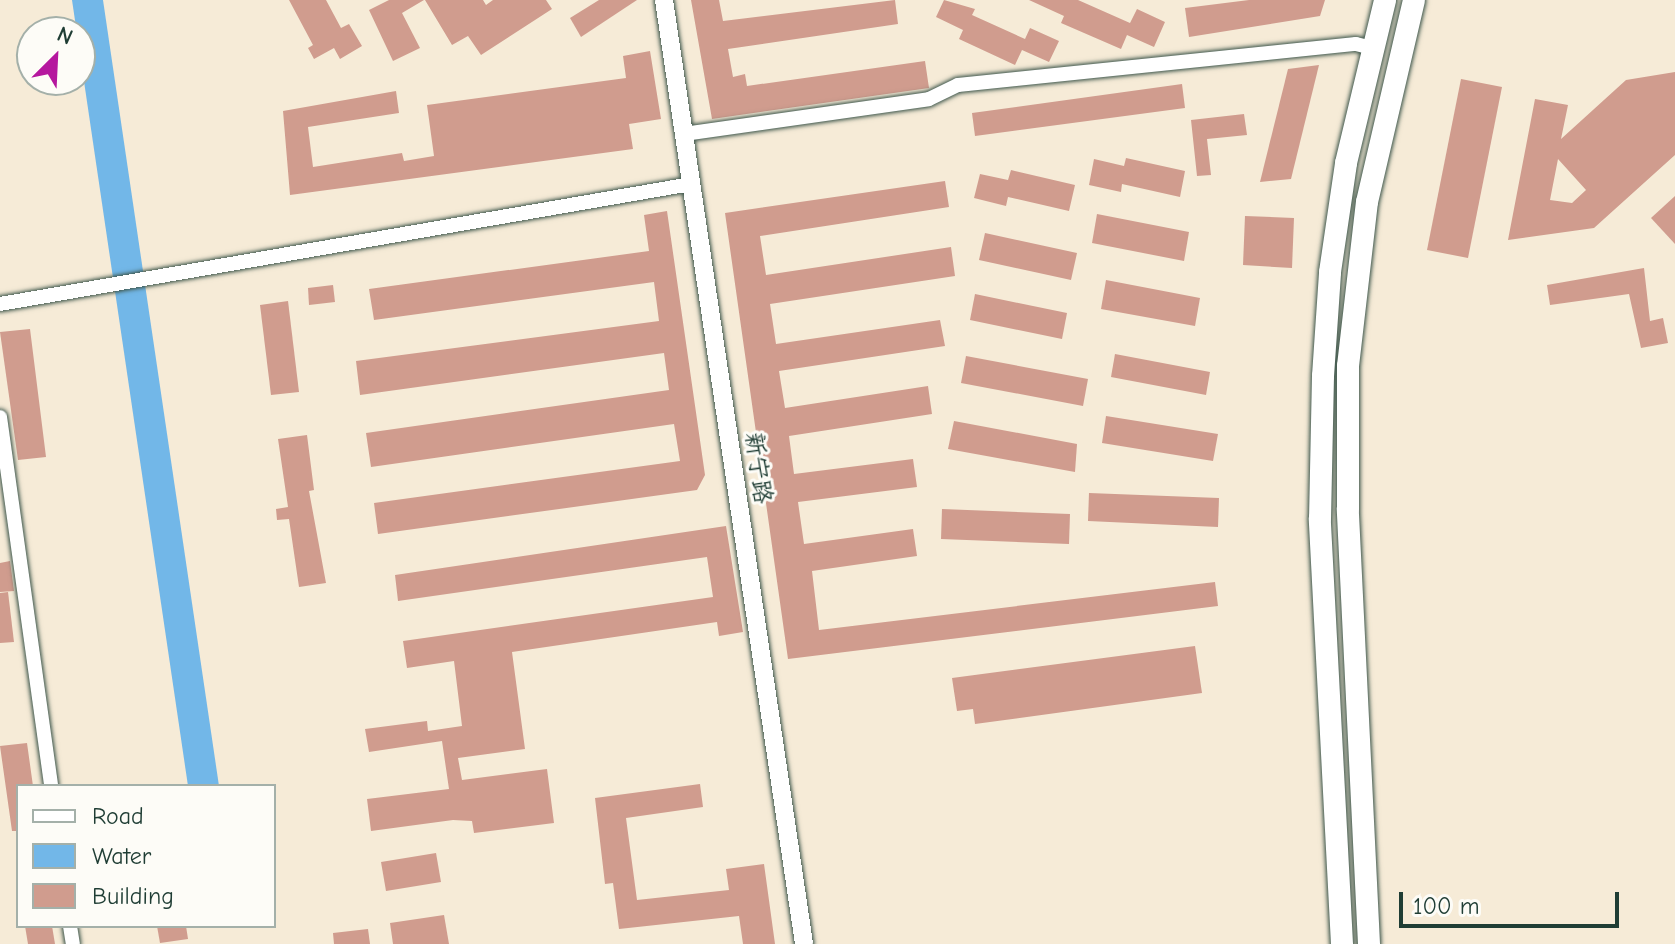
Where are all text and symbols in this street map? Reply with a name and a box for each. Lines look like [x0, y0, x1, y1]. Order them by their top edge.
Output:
north arrow [16, 16, 96, 96]
text: N [53, 21, 77, 51]
street label: 新宁路 [739, 430, 777, 506]
legend [16, 784, 276, 928]
text: Road [92, 802, 144, 830]
text: Water [92, 842, 151, 870]
scale bar [1403, 876, 1623, 926]
text: Building [92, 882, 174, 910]
text: 100 m [1413, 892, 1480, 920]

